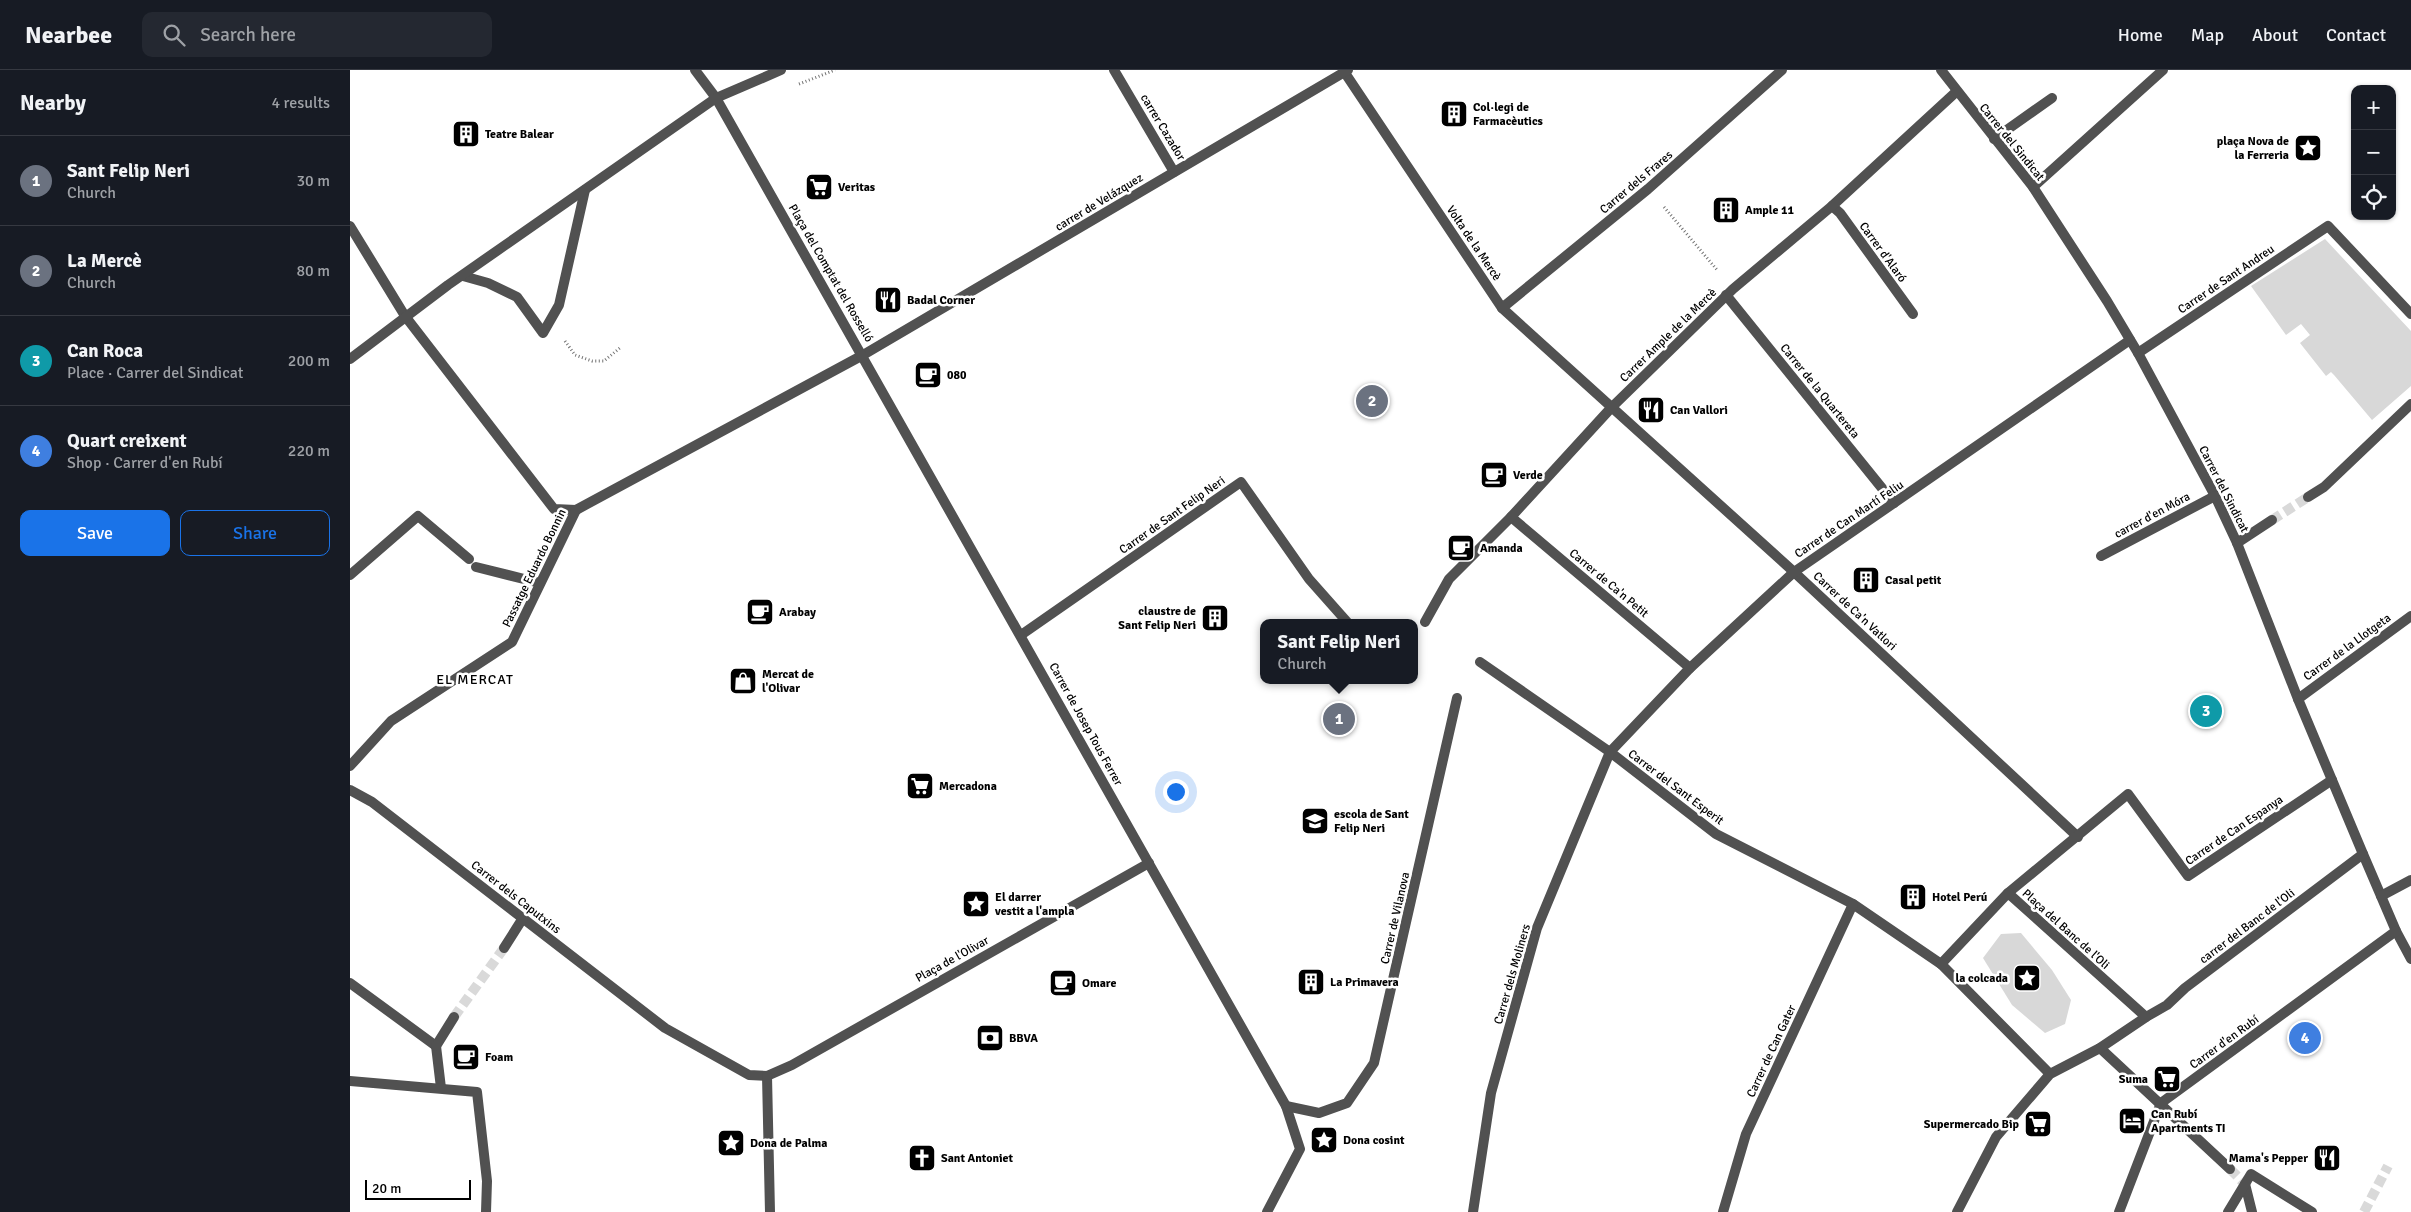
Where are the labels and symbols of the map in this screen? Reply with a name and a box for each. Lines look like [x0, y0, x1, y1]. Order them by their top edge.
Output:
street label: carrer Cazador [1137, 91, 1189, 164]
building icon: Col·legi de Farmacèutics [1439, 99, 1469, 129]
place label: Col·legi de Farmacèutics [1473, 100, 1544, 129]
street label: Carrer del Sindicat [1976, 101, 2047, 184]
building icon: Teatre Balear [451, 119, 481, 149]
place label: Teatre Balear [485, 127, 554, 142]
place icon: plaça Nova de la Ferreria [2293, 133, 2323, 163]
place label: plaça Nova de la Ferreria [2217, 134, 2289, 163]
street label: Carrer dels Frares [1597, 148, 1676, 217]
street label: carrer de Velázquez [1053, 170, 1146, 235]
supermarket icon: Veritas [804, 172, 834, 202]
place label: Veritas [838, 180, 876, 195]
building icon: Ample 11 [1711, 195, 1741, 225]
street label: Plaça del Comptat del Rosselló [785, 202, 876, 345]
street label: Volta de la Mercè [1443, 203, 1504, 284]
place label: Ample 11 [1745, 203, 1795, 218]
street label: Carrer d'Alaró [1856, 219, 1910, 285]
street label: Carrer de Sant Andreu [2175, 242, 2277, 317]
restaurant icon: Badal Corner [873, 285, 903, 315]
street label: Carrer Ample de la Mercè [1617, 285, 1720, 386]
place label: Badal Corner [907, 293, 975, 308]
street label: Carrer de la Quartereta [1777, 341, 1863, 442]
cafe icon: 080 [913, 360, 943, 390]
place label: 080 [947, 368, 967, 383]
pin: 2 [1356, 382, 1388, 420]
restaurant icon: Can Vallori [1636, 395, 1666, 425]
place label: Can Vallori [1670, 403, 1728, 418]
street label: Carrer del Sindicat [2195, 443, 2252, 535]
cafe icon: Verde [1479, 460, 1509, 490]
place label: Verde [1513, 468, 1543, 483]
street label: Carrer de Sant Felip Neri [1116, 473, 1228, 558]
street label: Carrer de Can Martí Feliu [1792, 477, 1907, 561]
street label: carrer d'en Móra [2112, 489, 2193, 542]
street label: Passatge Eduardo Bonnin [499, 507, 570, 630]
cafe icon: Amanda [1446, 533, 1476, 563]
place label: Amanda [1480, 541, 1523, 556]
street label: Carrer de Ca'n Petit [1566, 546, 1651, 621]
building icon: Casal petit [1851, 565, 1881, 595]
street label: Carrer de Ca'n Vatlori [1810, 569, 1900, 654]
place label: Casal petit [1885, 573, 1942, 588]
cafe icon: Arabay [745, 597, 775, 627]
building icon: claustre de Sant Felip Neri [1200, 603, 1230, 633]
place label: claustre de Sant Felip Neri [1118, 604, 1196, 633]
place label: Arabay [779, 605, 816, 620]
street label: Carrer de la Llotgeta [2301, 611, 2394, 684]
street label: Carrer de Josep Tous Ferrer [1045, 660, 1126, 789]
shop icon: Mercat de l'Olivar [728, 666, 758, 696]
place label: Mercat de l'Olivar [762, 667, 814, 696]
district label: EL MERCAT [436, 671, 514, 688]
pin: 3 [2190, 692, 2222, 730]
pin: 1 [1323, 700, 1355, 738]
street label: Carrer del Sant Esperit [1625, 746, 1727, 828]
supermarket icon: Mercadona [905, 771, 935, 801]
place label: Mercadona [939, 779, 997, 794]
your location [1163, 779, 1189, 805]
street label: Carrer de Can Espanya [2183, 792, 2286, 869]
school or university icon: escola de Sant Felip Neri [1300, 806, 1330, 836]
place label: escola de Sant Felip Neri [1334, 807, 1409, 836]
street label: Carrer dels Caputxins [468, 858, 564, 937]
street label: Carrer de Vilanova [1378, 871, 1413, 966]
building icon: Hotel Perú [1898, 882, 1928, 912]
street label: Plaça del Banc de l'Oli [2019, 886, 2113, 973]
street label: carrer del Banc de l'Oli [2197, 886, 2298, 967]
place icon: El darrer vestit a l'ampla [961, 889, 991, 919]
place label: El darrer vestit a l'ampla [994, 890, 1074, 919]
place label: Hotel Perú [1932, 890, 1988, 905]
street label: Carrer dels Moliners [1491, 922, 1534, 1026]
street label: Plaça de l'Olivar [913, 933, 992, 986]
place icon: la colcada [2012, 963, 2042, 993]
building icon: La Primavera [1296, 967, 1326, 997]
cafe icon: Omare [1048, 968, 1078, 998]
place label: la colcada [1955, 971, 2008, 986]
place label: La Primavera [1330, 975, 1399, 990]
place label: Omare [1082, 976, 1116, 991]
street label: Carrer de Can Gater [1743, 1002, 1800, 1100]
street label: Carrer d'en Rubí [2187, 1012, 2262, 1073]
pin: 4 [2289, 1019, 2321, 1057]
bank icon: BBVA [975, 1023, 1005, 1053]
place label: BBVA [1009, 1031, 1038, 1046]
cafe icon: Foam [451, 1042, 481, 1072]
place label: Foam [485, 1050, 513, 1065]
supermarket icon: Suma [2152, 1064, 2182, 1094]
place label: Suma [2119, 1072, 2148, 1087]
hotel icon: Can Rubí Apartments TI [2117, 1106, 2147, 1136]
place label: Can Rubí Apartments TI [2151, 1107, 2226, 1136]
supermarket icon: Supermercado Bip [2023, 1109, 2053, 1139]
place label: Supermercado Bip [1924, 1117, 2020, 1132]
place icon: Dona cosint [1309, 1125, 1339, 1155]
place icon: Dona de Palma [716, 1128, 746, 1158]
place label: Dona cosint [1343, 1133, 1405, 1148]
place label: Dona de Palma [750, 1136, 827, 1151]
church icon: Sant Antoniet [907, 1143, 937, 1173]
restaurant icon: Mama's Pepper [2312, 1143, 2342, 1173]
place label: Sant Antoniet [941, 1151, 1014, 1166]
place label: Mama's Pepper [2229, 1151, 2308, 1166]
scale bar [365, 1177, 471, 1200]

